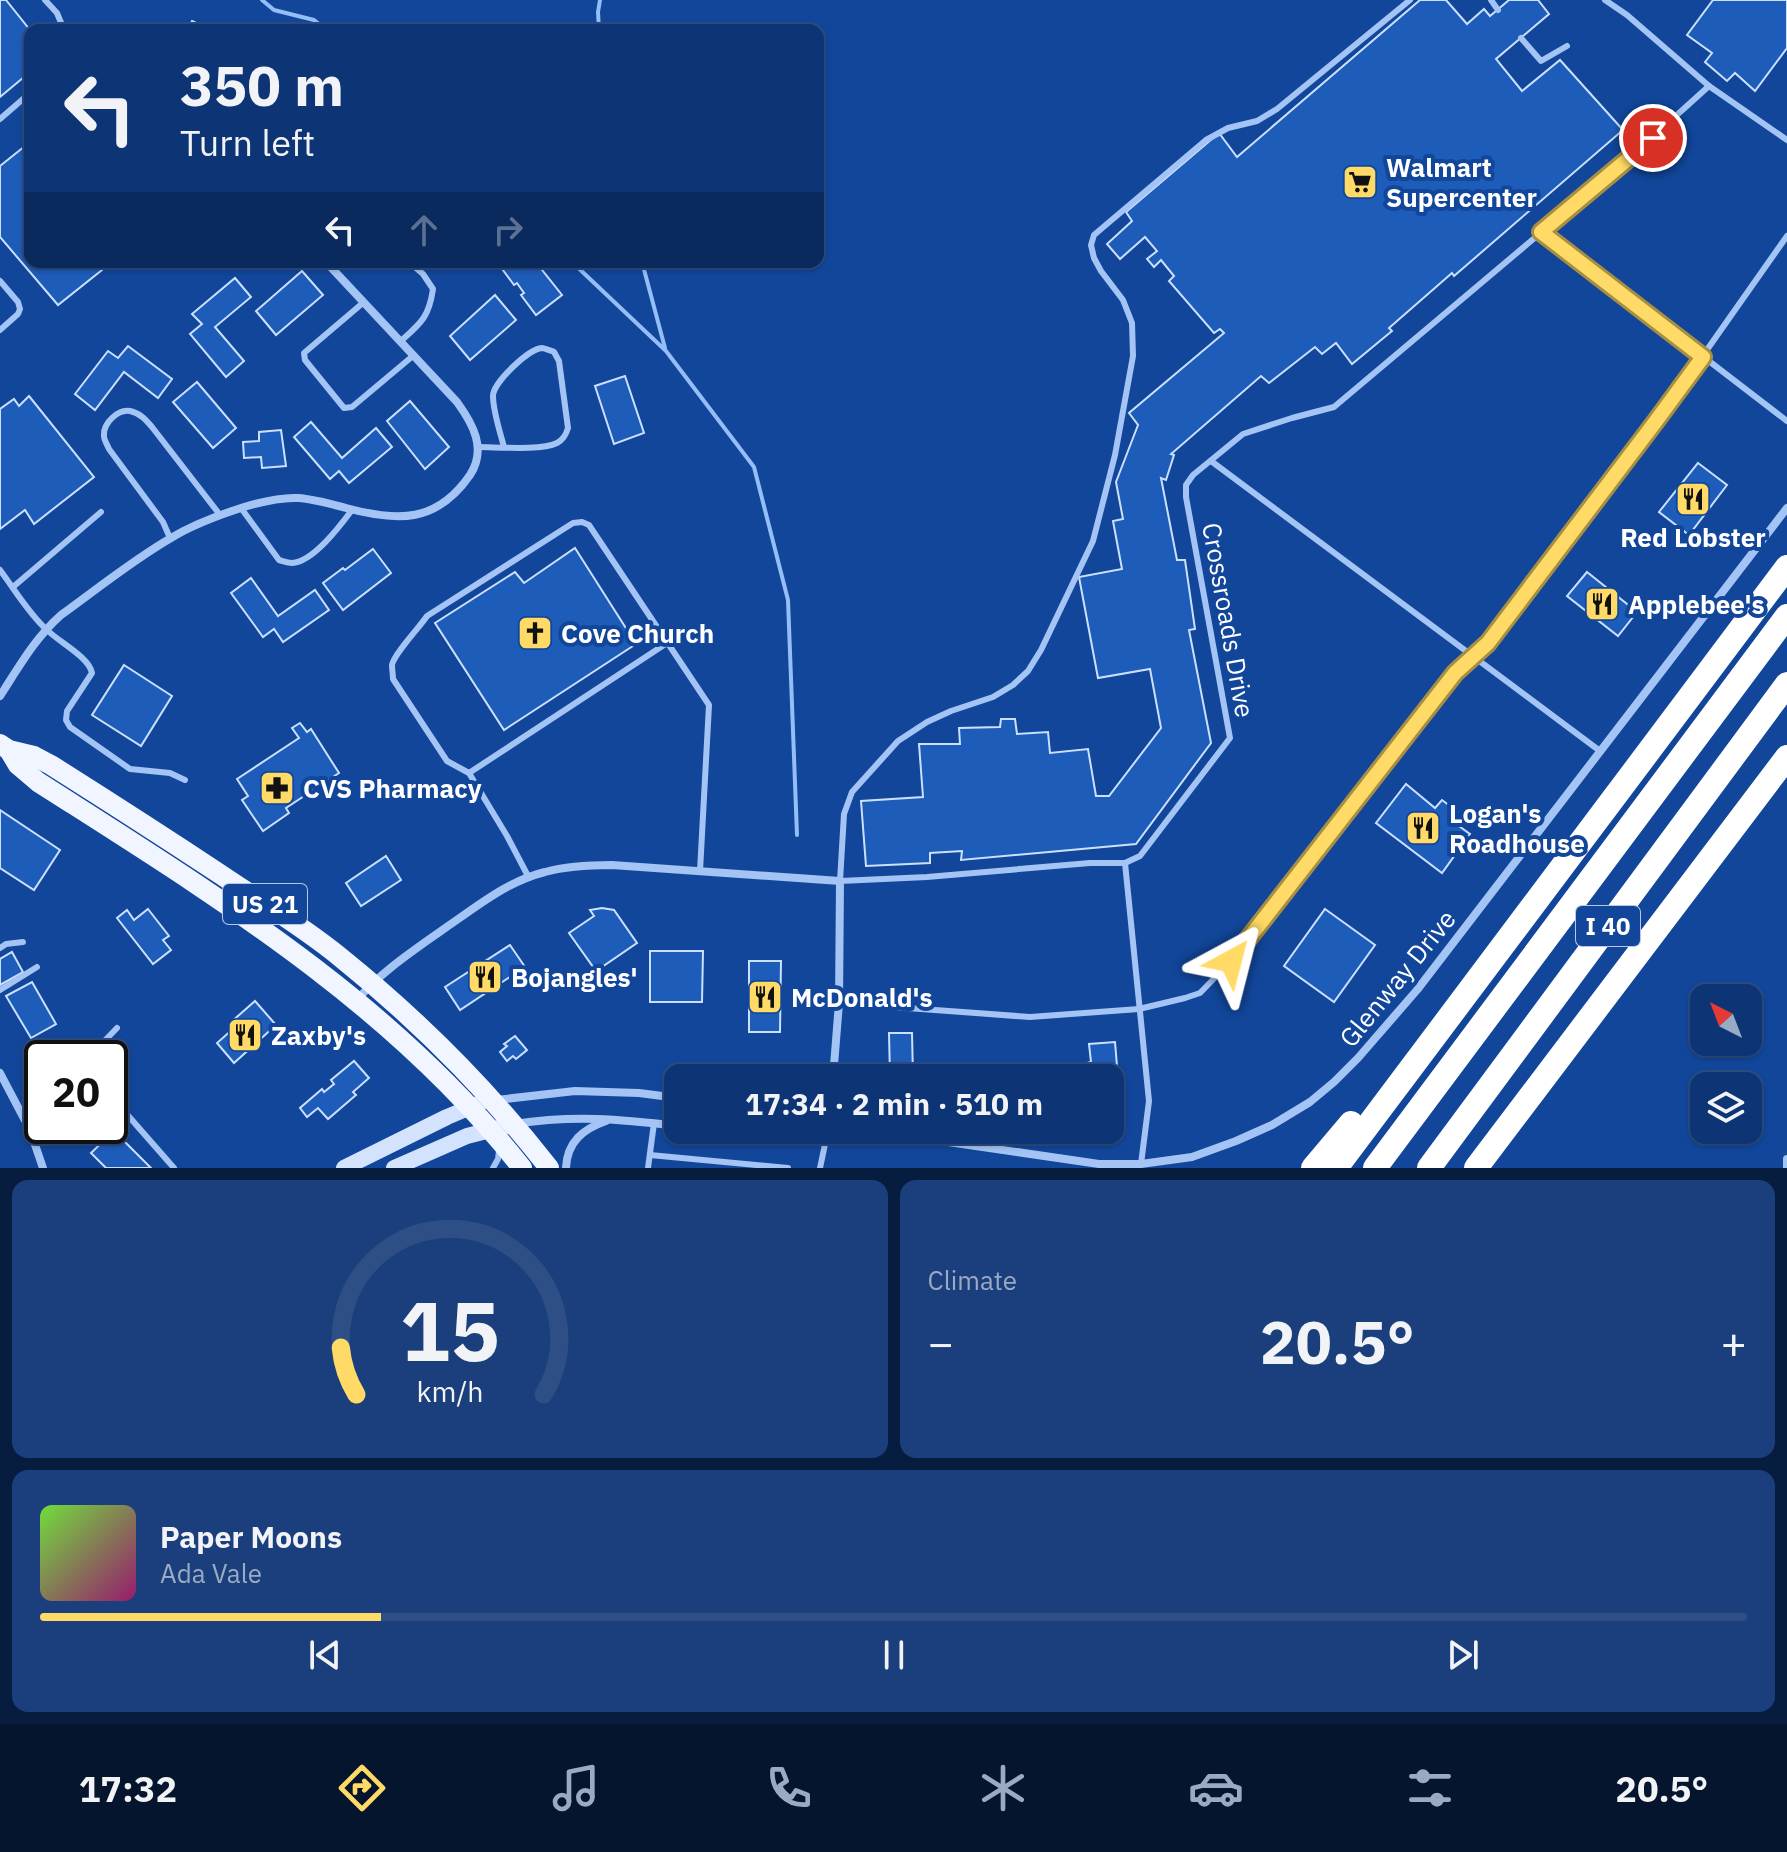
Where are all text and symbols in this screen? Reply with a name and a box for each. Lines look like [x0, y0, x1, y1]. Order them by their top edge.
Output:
text: 350 m [180, 49, 344, 121]
icon: left [48, 56, 152, 160]
pin [1619, 104, 1687, 172]
icon: arrive [1631, 116, 1675, 160]
text: Turn left [180, 119, 315, 166]
place label: Walmart Supercenter [1386, 150, 1537, 214]
supermarket icon: Walmart Supercenter [1341, 163, 1379, 201]
icon: left [318, 208, 362, 252]
icon: ahead [402, 208, 446, 252]
icon: right [486, 208, 530, 252]
restaurant icon: Red Lobster [1674, 480, 1712, 518]
street label: Crossroads Drive [1195, 520, 1263, 720]
place label: Red Lobster [1620, 520, 1766, 554]
restaurant icon: Applebee's [1583, 585, 1621, 623]
place label: Applebee's [1628, 587, 1765, 621]
church icon: Cove Church [516, 614, 554, 652]
place label: Cove Church [561, 616, 714, 650]
pharmacy icon: CVS Pharmacy [258, 769, 296, 807]
place label: CVS Pharmacy [303, 771, 482, 805]
place label: Logan's Roadhouse [1449, 796, 1585, 860]
restaurant icon: Logan's Roadhouse [1404, 809, 1442, 847]
road number: US 21 [223, 884, 307, 924]
street label: Glenway Drive [1331, 902, 1463, 1054]
road number: I 40 [1576, 906, 1640, 946]
position arrow [1189, 919, 1273, 1003]
restaurant icon: Bojangles' [466, 958, 504, 996]
place label: Bojangles' [511, 960, 637, 994]
restaurant icon: McDonald's [746, 978, 784, 1016]
place label: McDonald's [791, 980, 933, 1014]
north arrow [1690, 984, 1762, 1056]
map controls [1690, 984, 1762, 1144]
restaurant icon: Zaxby's [226, 1016, 264, 1054]
place label: Zaxby's [271, 1018, 366, 1052]
speed limit sign: 20 [24, 1040, 128, 1144]
button: layers [1690, 1072, 1762, 1144]
text: 17:34 · 2 min · 510 m [745, 1084, 1043, 1123]
text: Climate [928, 1263, 1017, 1297]
text: 15 [400, 1276, 500, 1384]
text: 20.5° [1260, 1302, 1415, 1381]
text: − [928, 1314, 954, 1371]
text: + [1721, 1314, 1747, 1371]
text: km/h [416, 1373, 483, 1410]
text: Paper Moons [160, 1517, 342, 1556]
text: Ada Vale [160, 1556, 262, 1590]
icon: previous [303, 1633, 347, 1677]
icon: pause [872, 1633, 916, 1677]
icon: next [1441, 1633, 1485, 1677]
icon: directions [334, 1760, 390, 1816]
icon: music [548, 1760, 604, 1816]
icon: phone [761, 1760, 817, 1816]
icon: climate [975, 1760, 1031, 1816]
icon: car [1188, 1760, 1244, 1816]
icon: filters [1402, 1760, 1458, 1816]
text: 17:32 [79, 1765, 177, 1812]
text: 20.5° [1615, 1765, 1708, 1812]

